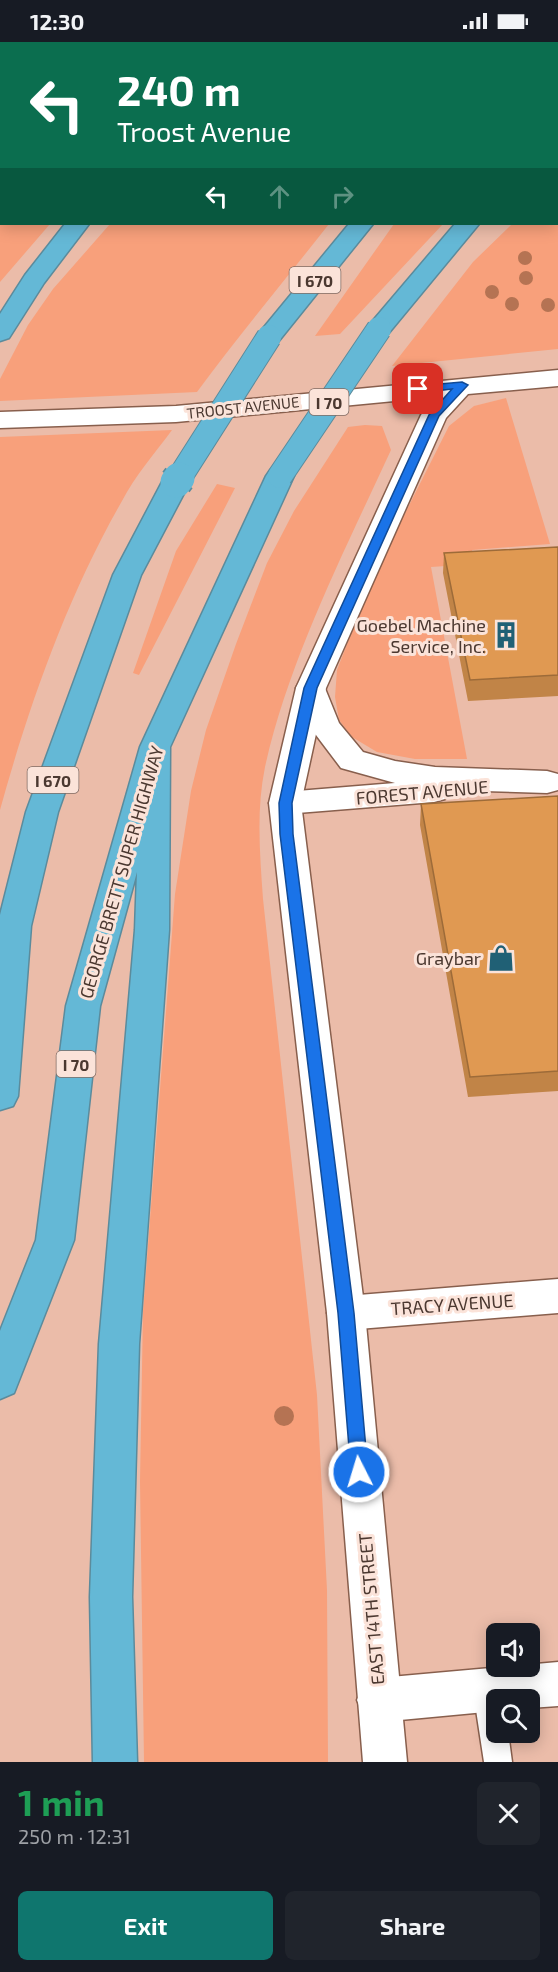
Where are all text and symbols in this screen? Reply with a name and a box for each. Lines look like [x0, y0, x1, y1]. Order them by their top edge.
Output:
text: 12:30 [30, 8, 84, 34]
text: 240 m [117, 64, 241, 114]
icon: left [18, 66, 96, 144]
text: Troost Avenue [117, 115, 291, 147]
icon: left [200, 180, 233, 213]
icon: ahead [263, 180, 296, 213]
icon: right [326, 180, 359, 213]
road number: I 670 [290, 267, 340, 293]
pin [392, 363, 443, 414]
icon: arrive [401, 372, 434, 405]
road number: I 70 [310, 389, 348, 415]
street label: TROOST AVENUE [186, 392, 300, 422]
place label: Goebel Machine Service, Inc. [356, 614, 486, 657]
building icon: Goebel Machine Service, Inc. [491, 620, 521, 650]
street label: GEORGE BRETT SUPER HIGHWAY [74, 742, 168, 1001]
road number: I 670 [28, 767, 78, 793]
street label: FOREST AVENUE [355, 775, 489, 809]
shop icon: Graybar [486, 943, 516, 973]
place label: Graybar [416, 947, 481, 969]
road number: I 70 [56, 1051, 96, 1077]
street label: TRACY AVENUE [390, 1289, 514, 1319]
position arrow [327, 1440, 391, 1504]
street label: EAST 14TH STREET [353, 1532, 389, 1686]
map controls [486, 1623, 540, 1743]
button: sound [486, 1623, 540, 1677]
button: search [486, 1689, 540, 1743]
text: 1 min [18, 1780, 105, 1823]
button: close [477, 1782, 540, 1845]
text: 250 m · 12:31 [18, 1824, 131, 1848]
button: Exit [18, 1891, 273, 1960]
button: Share [285, 1891, 540, 1960]

